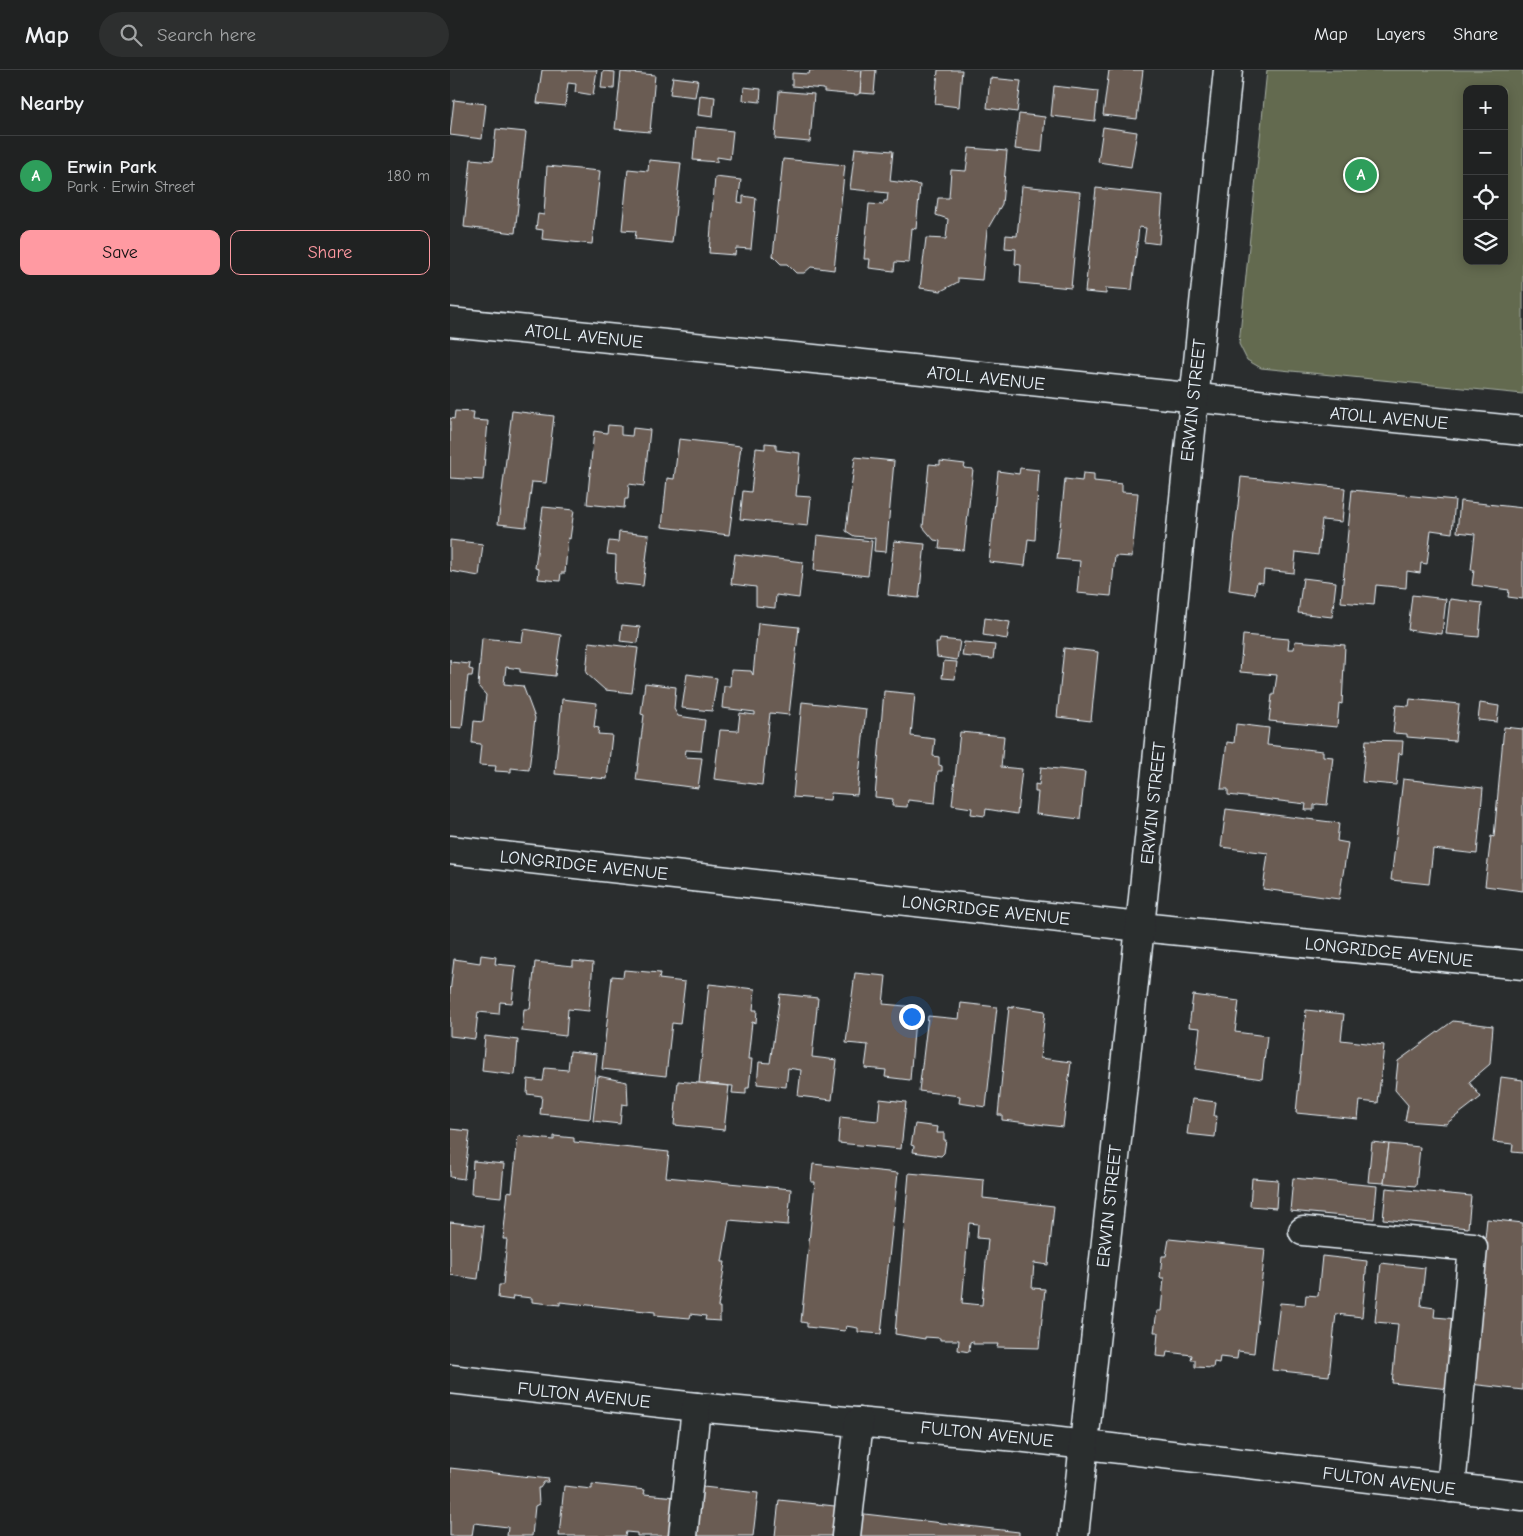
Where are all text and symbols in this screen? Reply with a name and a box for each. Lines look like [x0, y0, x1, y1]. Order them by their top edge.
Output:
search box [99, 12, 449, 57]
text: Map [25, 21, 69, 49]
icon: search [117, 21, 145, 49]
text: Search here [157, 24, 256, 46]
text: Map [1314, 24, 1348, 45]
text: Layers [1376, 24, 1425, 45]
text: Share [1453, 24, 1498, 45]
map controls [1463, 85, 1508, 265]
button: + [1463, 85, 1508, 130]
text: Nearby [20, 91, 84, 115]
button: − [1463, 130, 1508, 175]
text: Erwin Park [67, 156, 156, 178]
pin: A [1345, 156, 1377, 194]
text: A [32, 167, 40, 185]
text: 180 m [387, 167, 430, 185]
button: locate [1463, 175, 1508, 220]
text: Park · Erwin Street [67, 178, 195, 196]
button: layers [1463, 220, 1508, 265]
button: Save [20, 230, 220, 275]
button: Share [230, 230, 430, 275]
street label: ATOLL AVENUE [524, 320, 644, 353]
street label: ERWIN STREET [1177, 337, 1210, 462]
street label: ATOLL AVENUE [926, 362, 1046, 395]
street label: ATOLL AVENUE [1329, 403, 1449, 434]
street label: ERWIN STREET [1137, 740, 1170, 865]
street label: LONGRIDGE AVENUE [499, 846, 669, 885]
street label: LONGRIDGE AVENUE [901, 891, 1071, 930]
street label: LONGRIDGE AVENUE [1304, 933, 1474, 972]
your location [899, 1004, 925, 1030]
street label: ERWIN STREET [1093, 1143, 1126, 1268]
street label: FULTON AVENUE [517, 1378, 651, 1413]
street label: FULTON AVENUE [920, 1417, 1054, 1452]
street label: FULTON AVENUE [1321, 1463, 1457, 1500]

